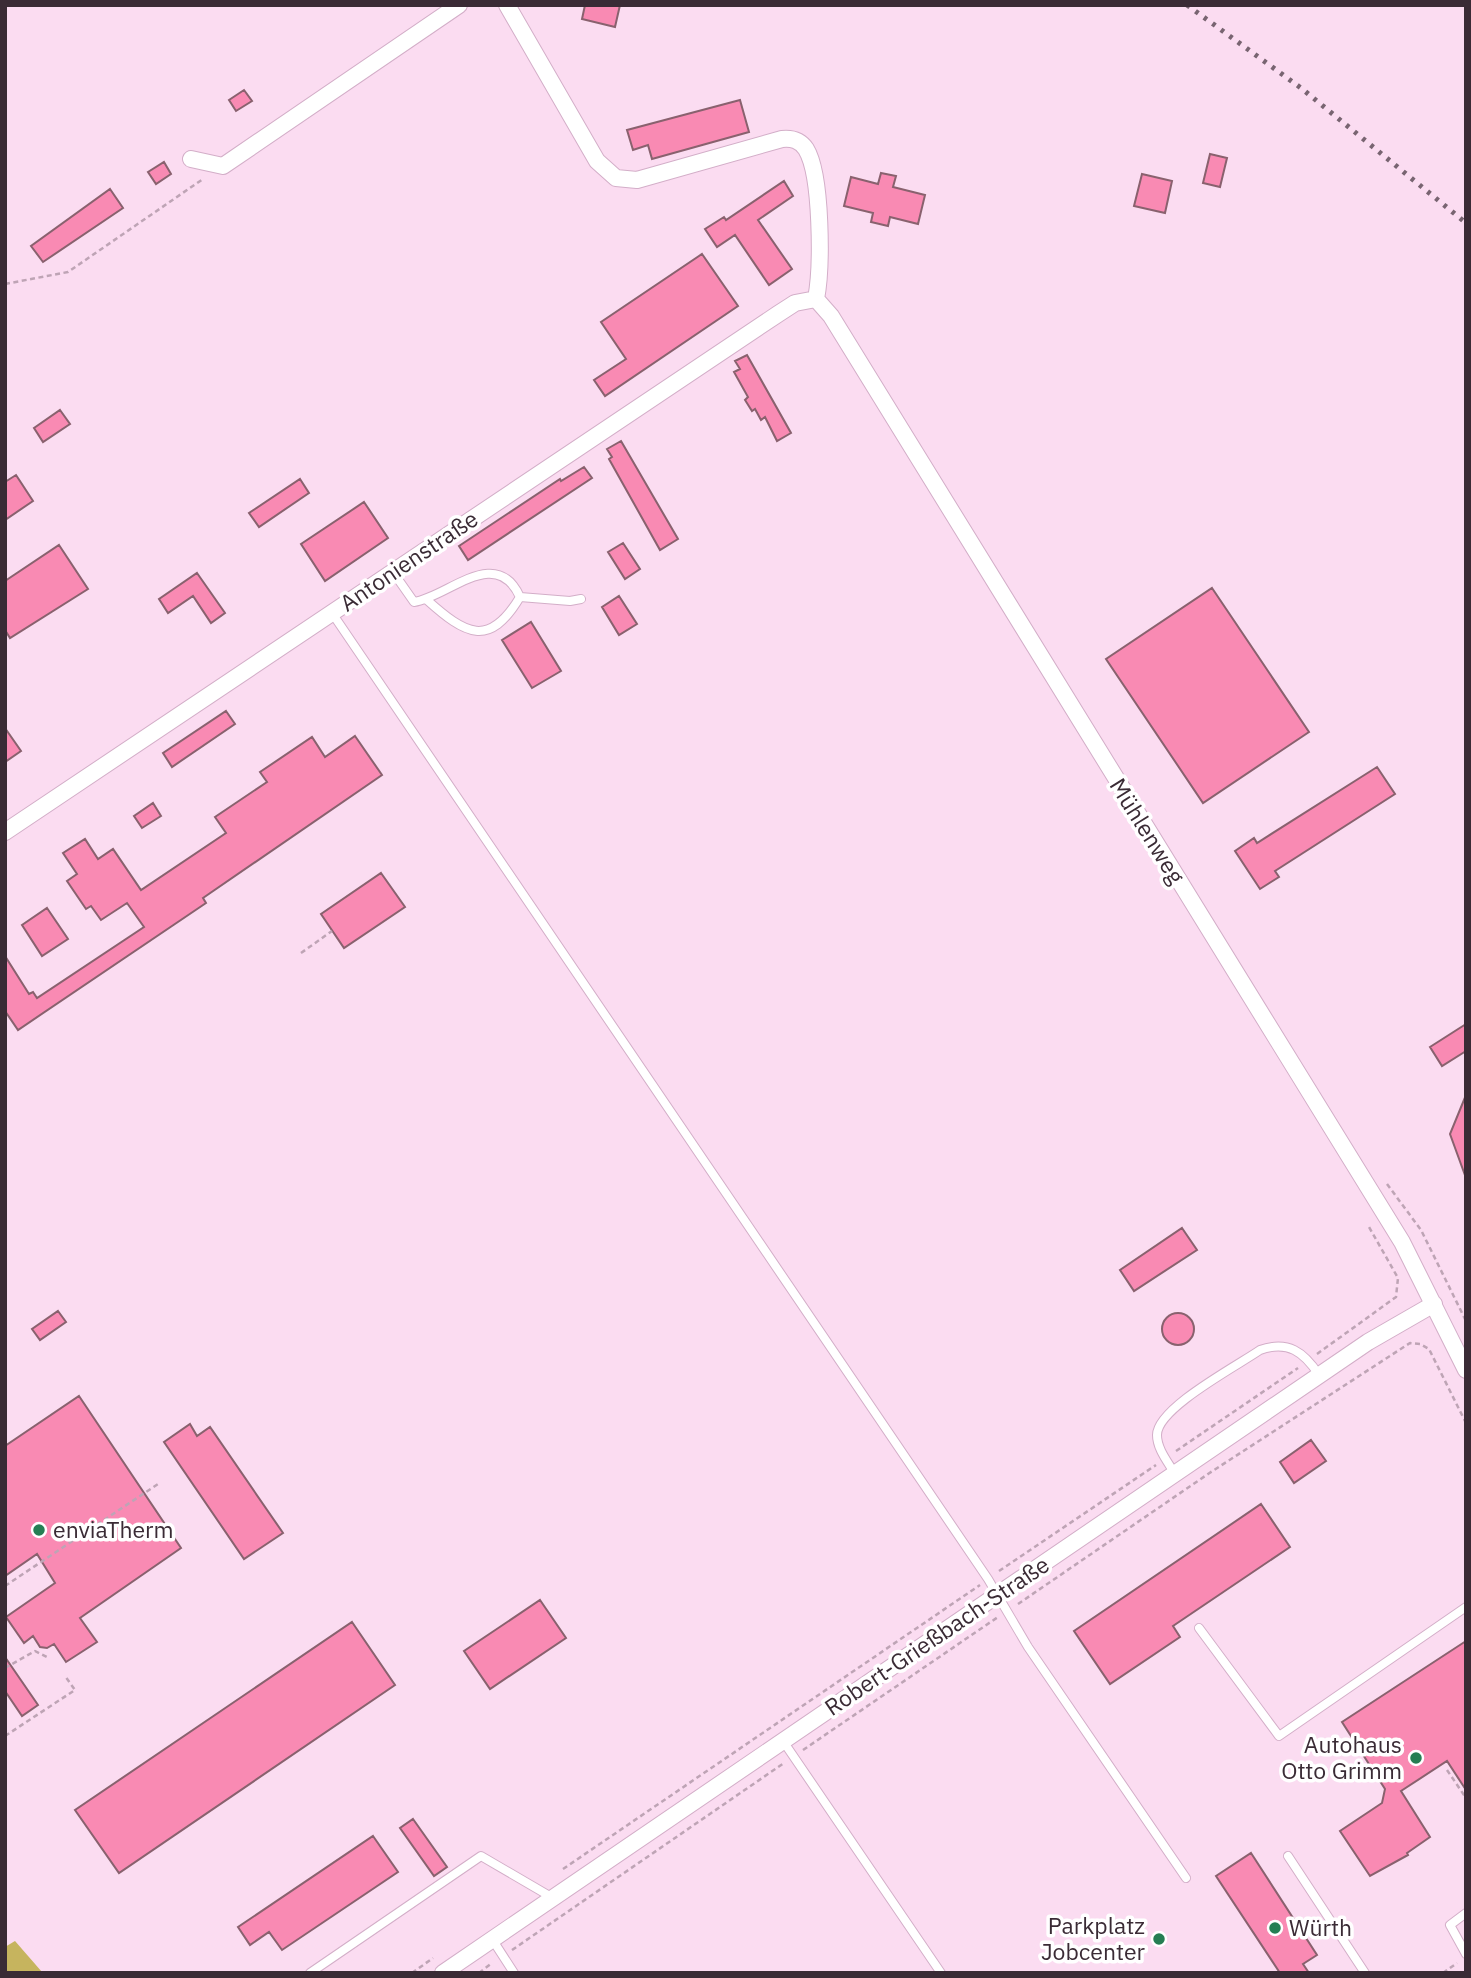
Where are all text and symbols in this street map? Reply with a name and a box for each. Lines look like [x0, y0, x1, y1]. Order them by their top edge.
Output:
street label: Antonienstraße [334, 503, 483, 617]
street label: Mühlenweg [1104, 772, 1192, 889]
place label: enviaTherm [53, 1514, 174, 1544]
marker: enviaTherm [31, 1522, 47, 1538]
street label: Robert-Grießbach-Straße [818, 1549, 1055, 1722]
place label: Autohaus Otto Grimm [1281, 1729, 1402, 1785]
marker: Autohaus Otto Grimm [1408, 1750, 1424, 1766]
place label: Parkplatz Jobcenter [1041, 1910, 1146, 1966]
place label: Würth [1289, 1912, 1352, 1942]
marker: Würth [1267, 1920, 1283, 1936]
marker: Parkplatz Jobcenter [1151, 1931, 1167, 1947]

